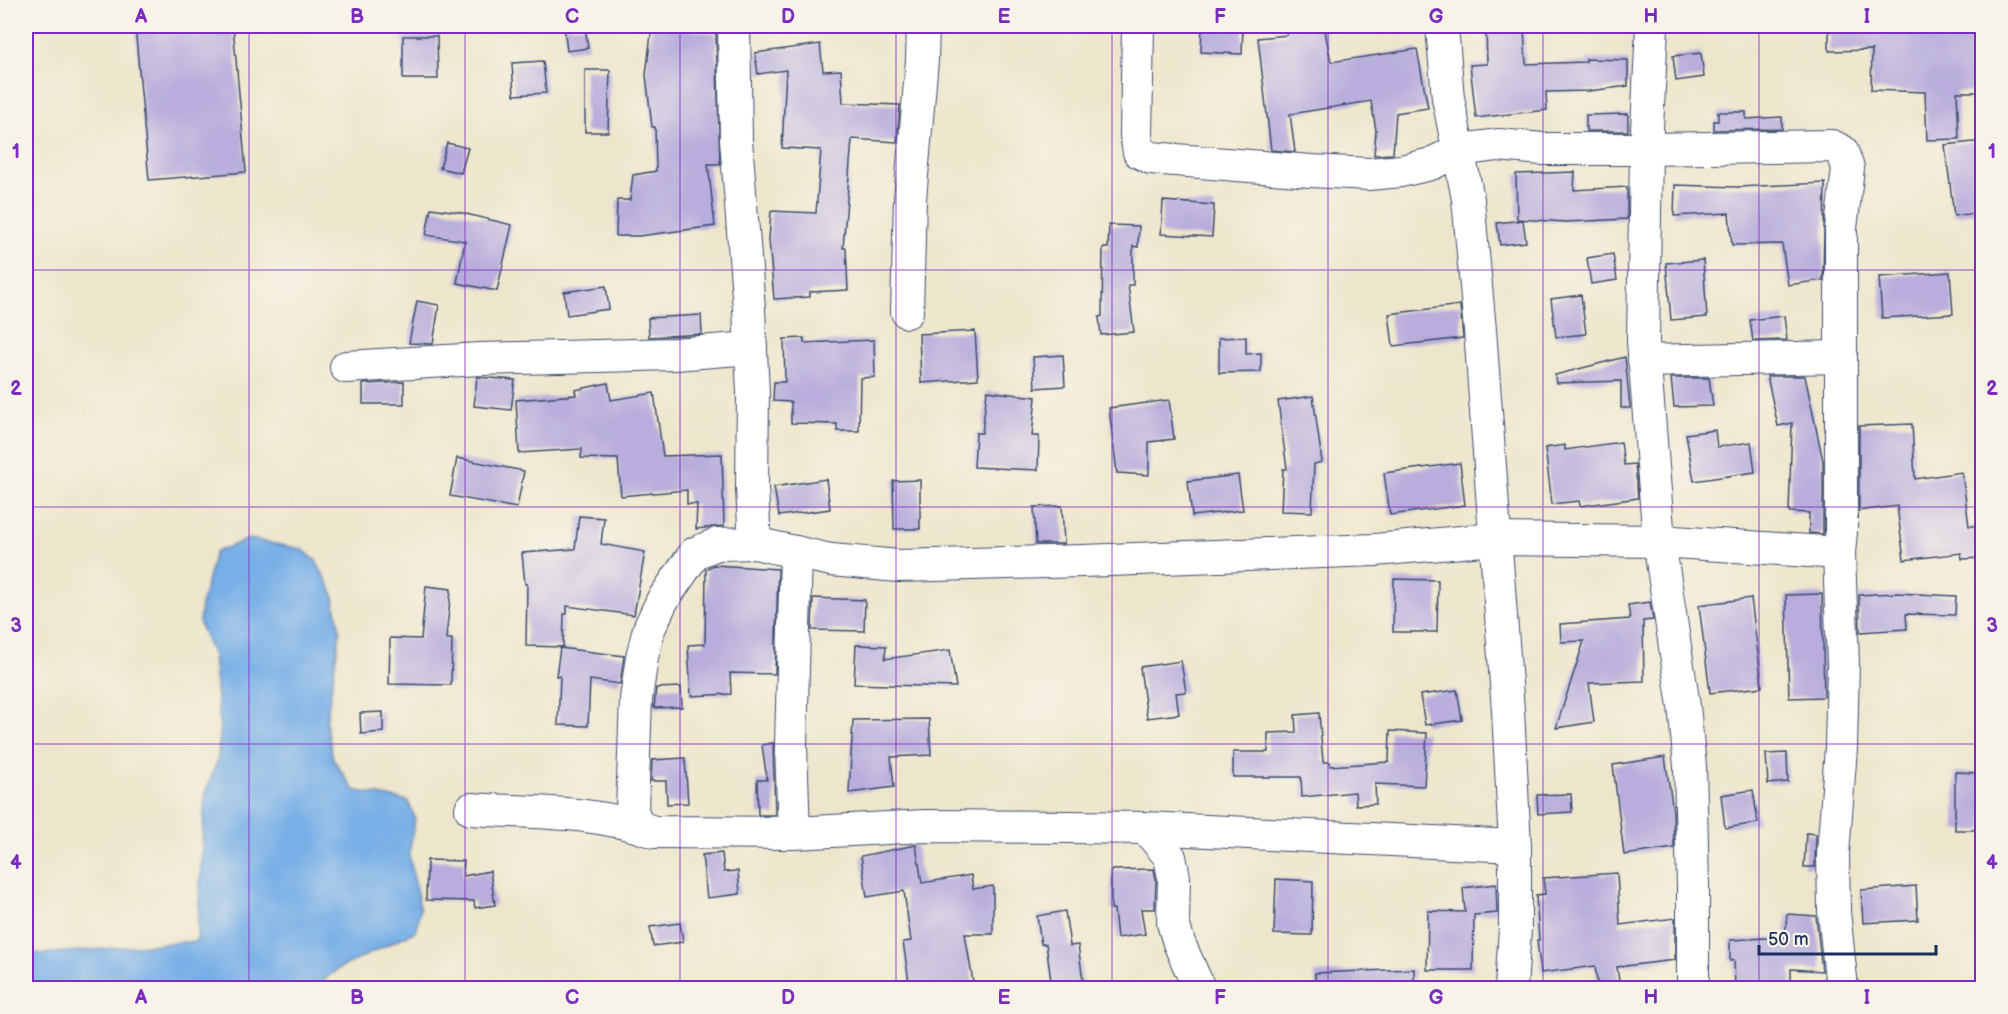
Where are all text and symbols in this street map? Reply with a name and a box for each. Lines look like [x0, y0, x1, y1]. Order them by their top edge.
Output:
text: A [134, 5, 148, 29]
text: B [350, 5, 364, 29]
text: C [565, 5, 579, 29]
text: D [781, 5, 795, 29]
text: E [998, 5, 1011, 29]
text: F [1214, 5, 1226, 29]
text: G [1429, 5, 1444, 29]
text: H [1644, 5, 1658, 29]
text: I [1864, 5, 1870, 29]
text: 1 [12, 140, 20, 164]
text: 1 [1988, 140, 1996, 164]
text: 2 [10, 377, 22, 401]
text: 2 [1986, 377, 1998, 401]
text: 3 [10, 614, 22, 638]
text: 3 [1986, 614, 1998, 638]
text: 4 [10, 851, 22, 875]
text: 4 [1986, 851, 1998, 875]
scale bar [1759, 918, 1936, 956]
text: 50 m [1768, 929, 1809, 950]
text: A [134, 986, 148, 1010]
text: B [350, 986, 364, 1010]
text: C [565, 986, 579, 1010]
text: D [781, 986, 795, 1010]
text: E [998, 986, 1011, 1010]
text: F [1214, 986, 1226, 1010]
text: G [1429, 986, 1444, 1010]
text: H [1644, 986, 1658, 1010]
text: I [1864, 986, 1870, 1010]

